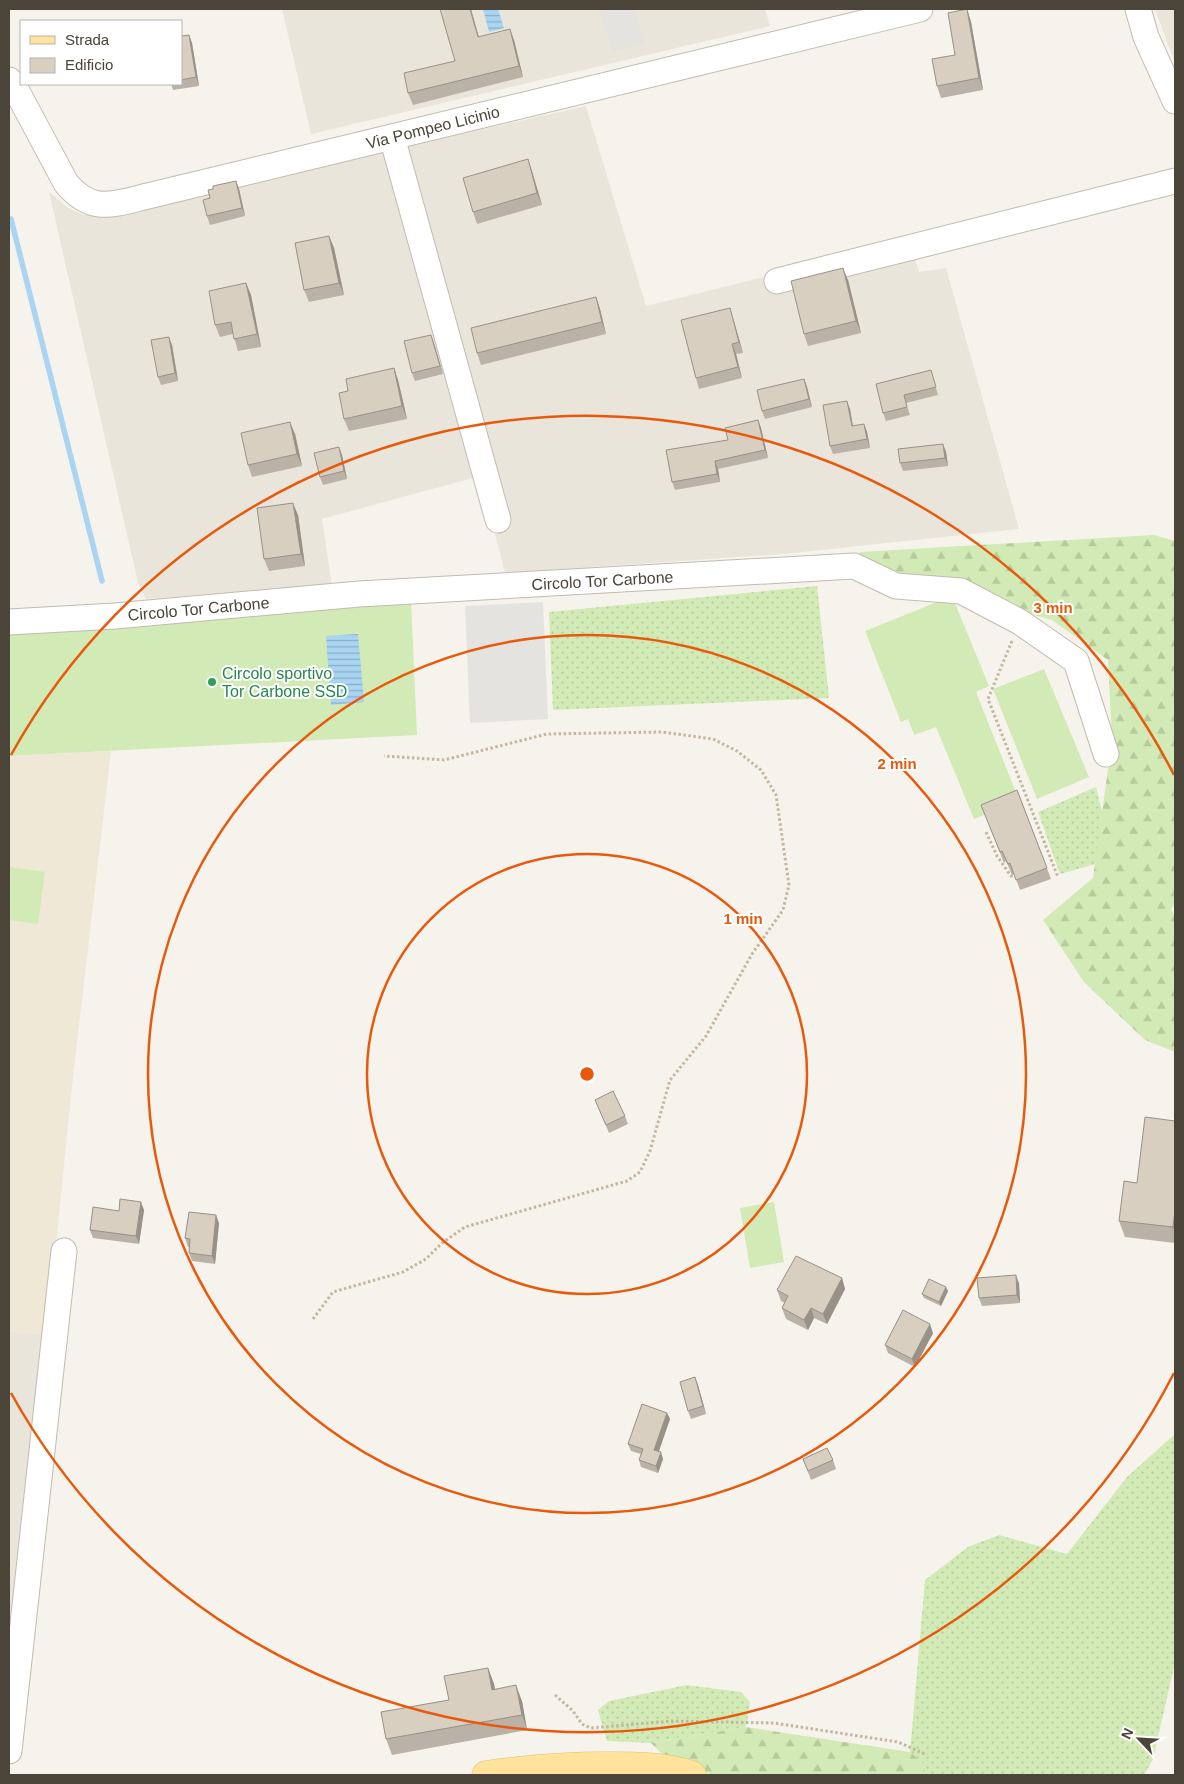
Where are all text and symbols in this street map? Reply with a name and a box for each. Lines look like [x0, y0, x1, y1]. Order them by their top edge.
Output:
legend [20, 20, 182, 85]
text: Strada [65, 31, 110, 48]
text: Edificio [65, 56, 113, 73]
street label: Via Pompeo Licinio [364, 103, 502, 152]
street label: Circolo Tor Carbone [531, 568, 674, 593]
street label: Circolo Tor Carbone [127, 594, 270, 624]
text: 3 min [1033, 599, 1073, 616]
place label: Circolo sportivo Tor Carbone SSD [222, 665, 347, 700]
marker: Circolo sportivo Tor Carbone SSD [206, 676, 218, 688]
text: 2 min [877, 755, 917, 772]
text: 1 min [723, 910, 763, 927]
centre of rings [578, 1065, 596, 1083]
north arrow [1114, 1714, 1164, 1764]
text: N [1118, 1726, 1137, 1741]

